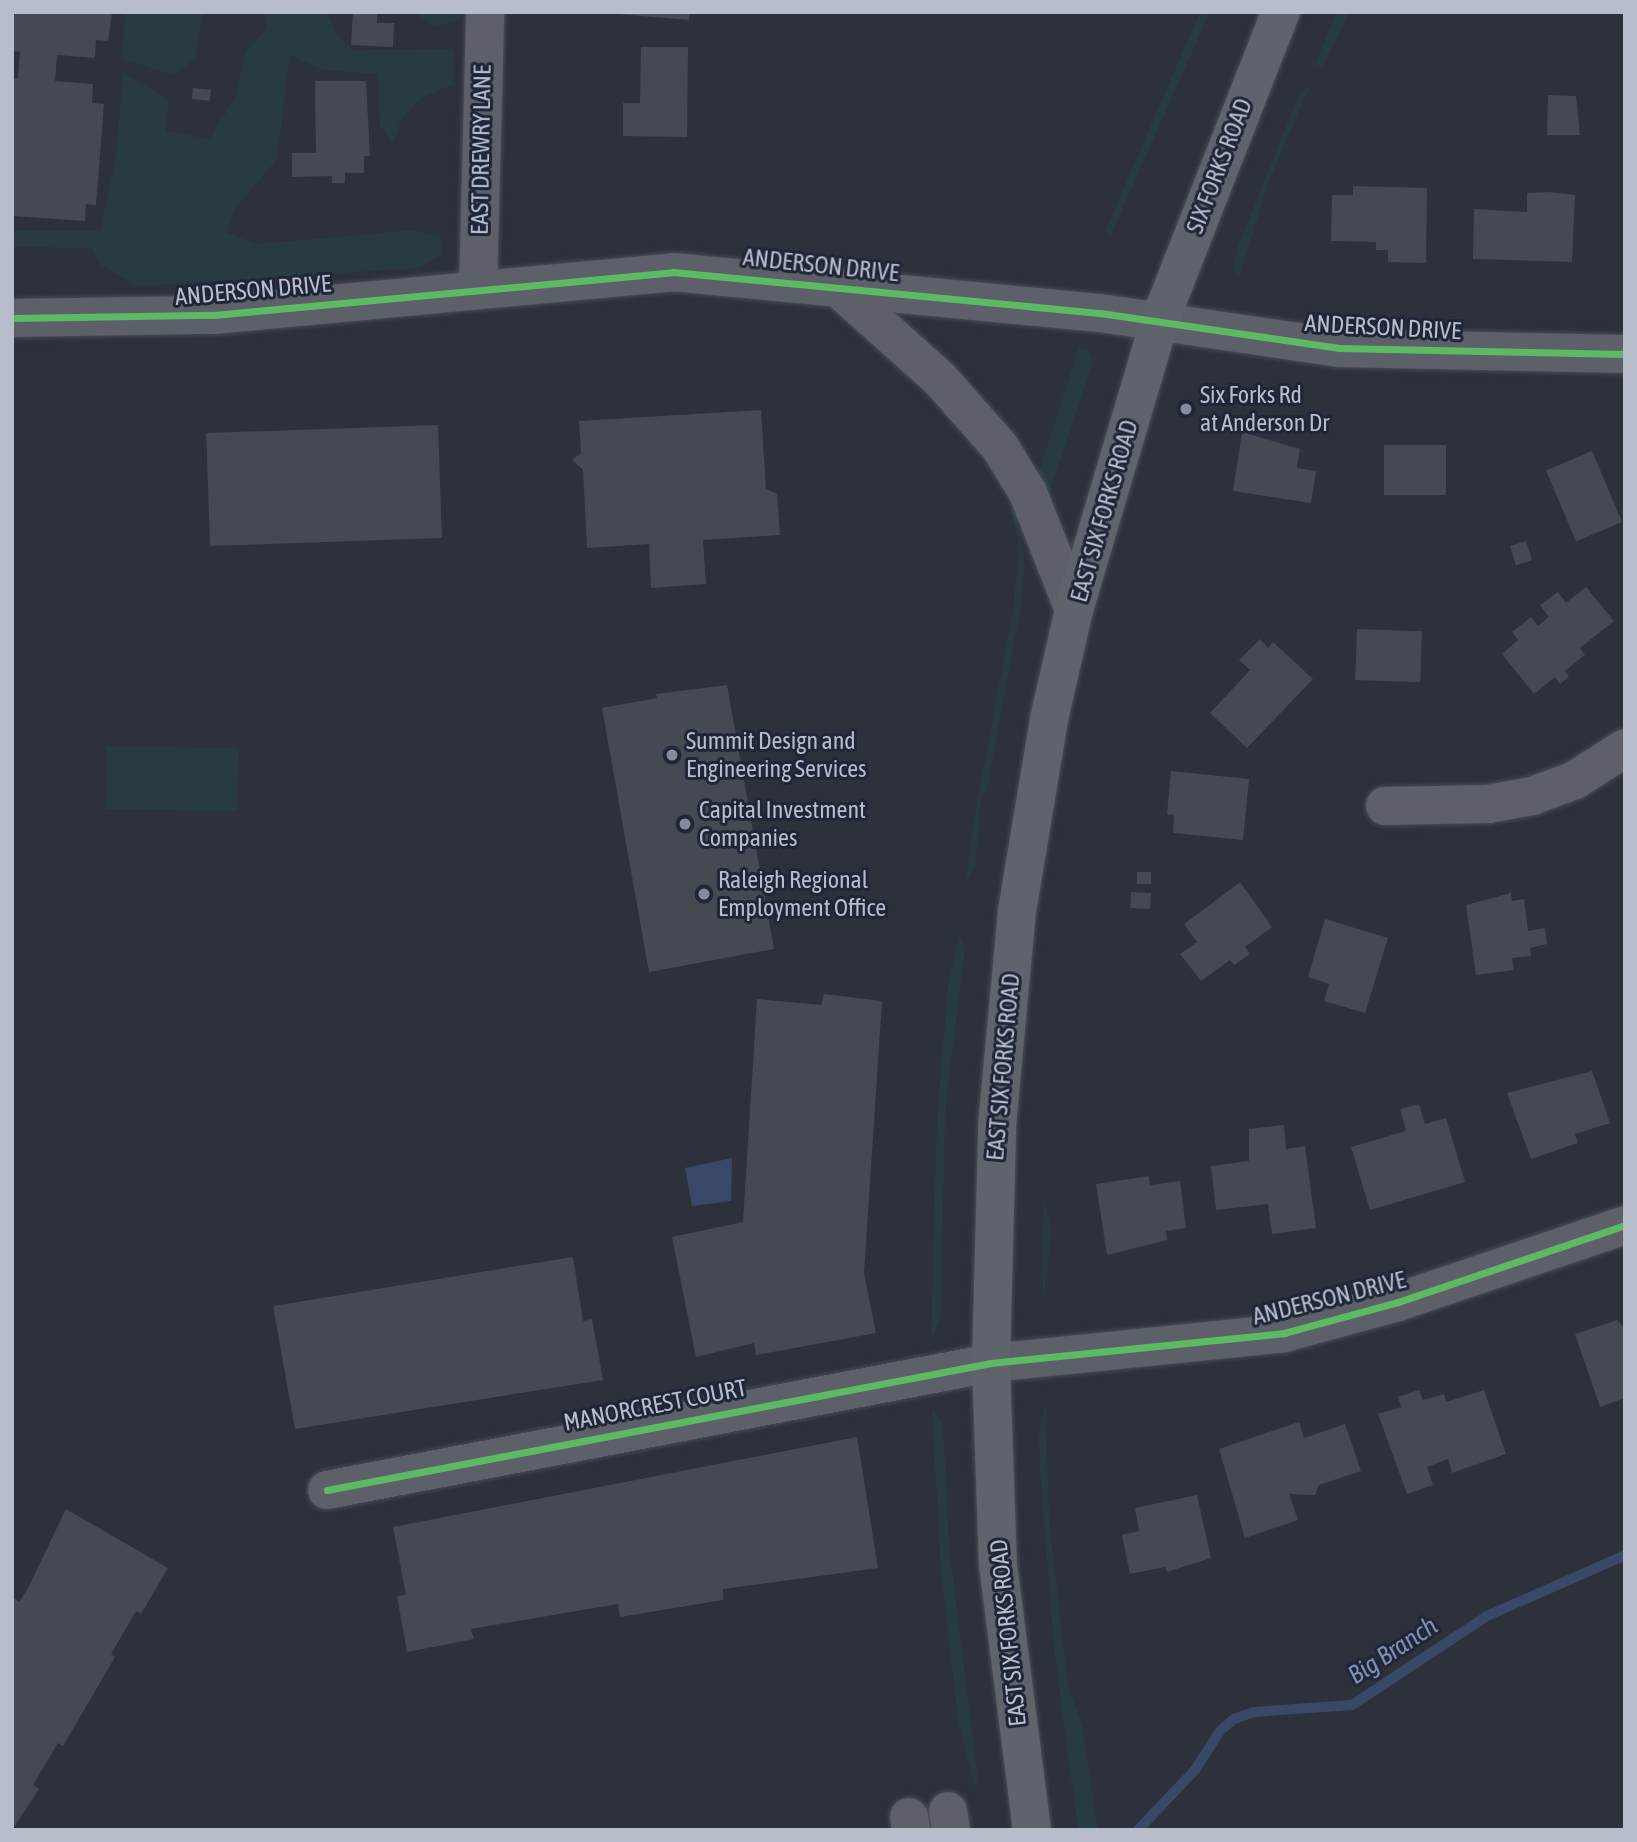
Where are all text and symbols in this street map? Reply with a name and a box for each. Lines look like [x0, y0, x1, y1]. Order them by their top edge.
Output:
street label: EAST DREWRY LANE [465, 65, 497, 235]
street label: SIX FORKS ROAD [1180, 95, 1258, 237]
street label: ANDERSON DRIVE [742, 242, 900, 288]
street label: ANDERSON DRIVE [174, 269, 332, 311]
street label: ANDERSON DRIVE [1304, 309, 1462, 345]
place label: Six Forks Rd at Anderson Dr [1200, 381, 1329, 437]
marker: Six Forks Rd at Anderson Dr [1178, 401, 1194, 417]
street label: EAST SIX FORKS ROAD [1064, 417, 1144, 605]
place label: Summit Design and Engineering Services [686, 727, 867, 783]
marker: Summit Design and Engineering Services [664, 747, 680, 763]
place label: Capital Investment Companies [699, 796, 866, 852]
marker: Capital Investment Companies [677, 816, 693, 832]
place label: Raleigh Regional Employment Office [718, 866, 886, 922]
marker: Raleigh Regional Employment Office [696, 886, 712, 902]
street label: EAST SIX FORKS ROAD [980, 972, 1026, 1162]
street label: ANDERSON DRIVE [1250, 1265, 1408, 1331]
street label: MANORCREST COURT [561, 1373, 749, 1437]
street label: EAST SIX FORKS ROAD [984, 1538, 1032, 1728]
water label: Big Branch [1342, 1611, 1444, 1691]

